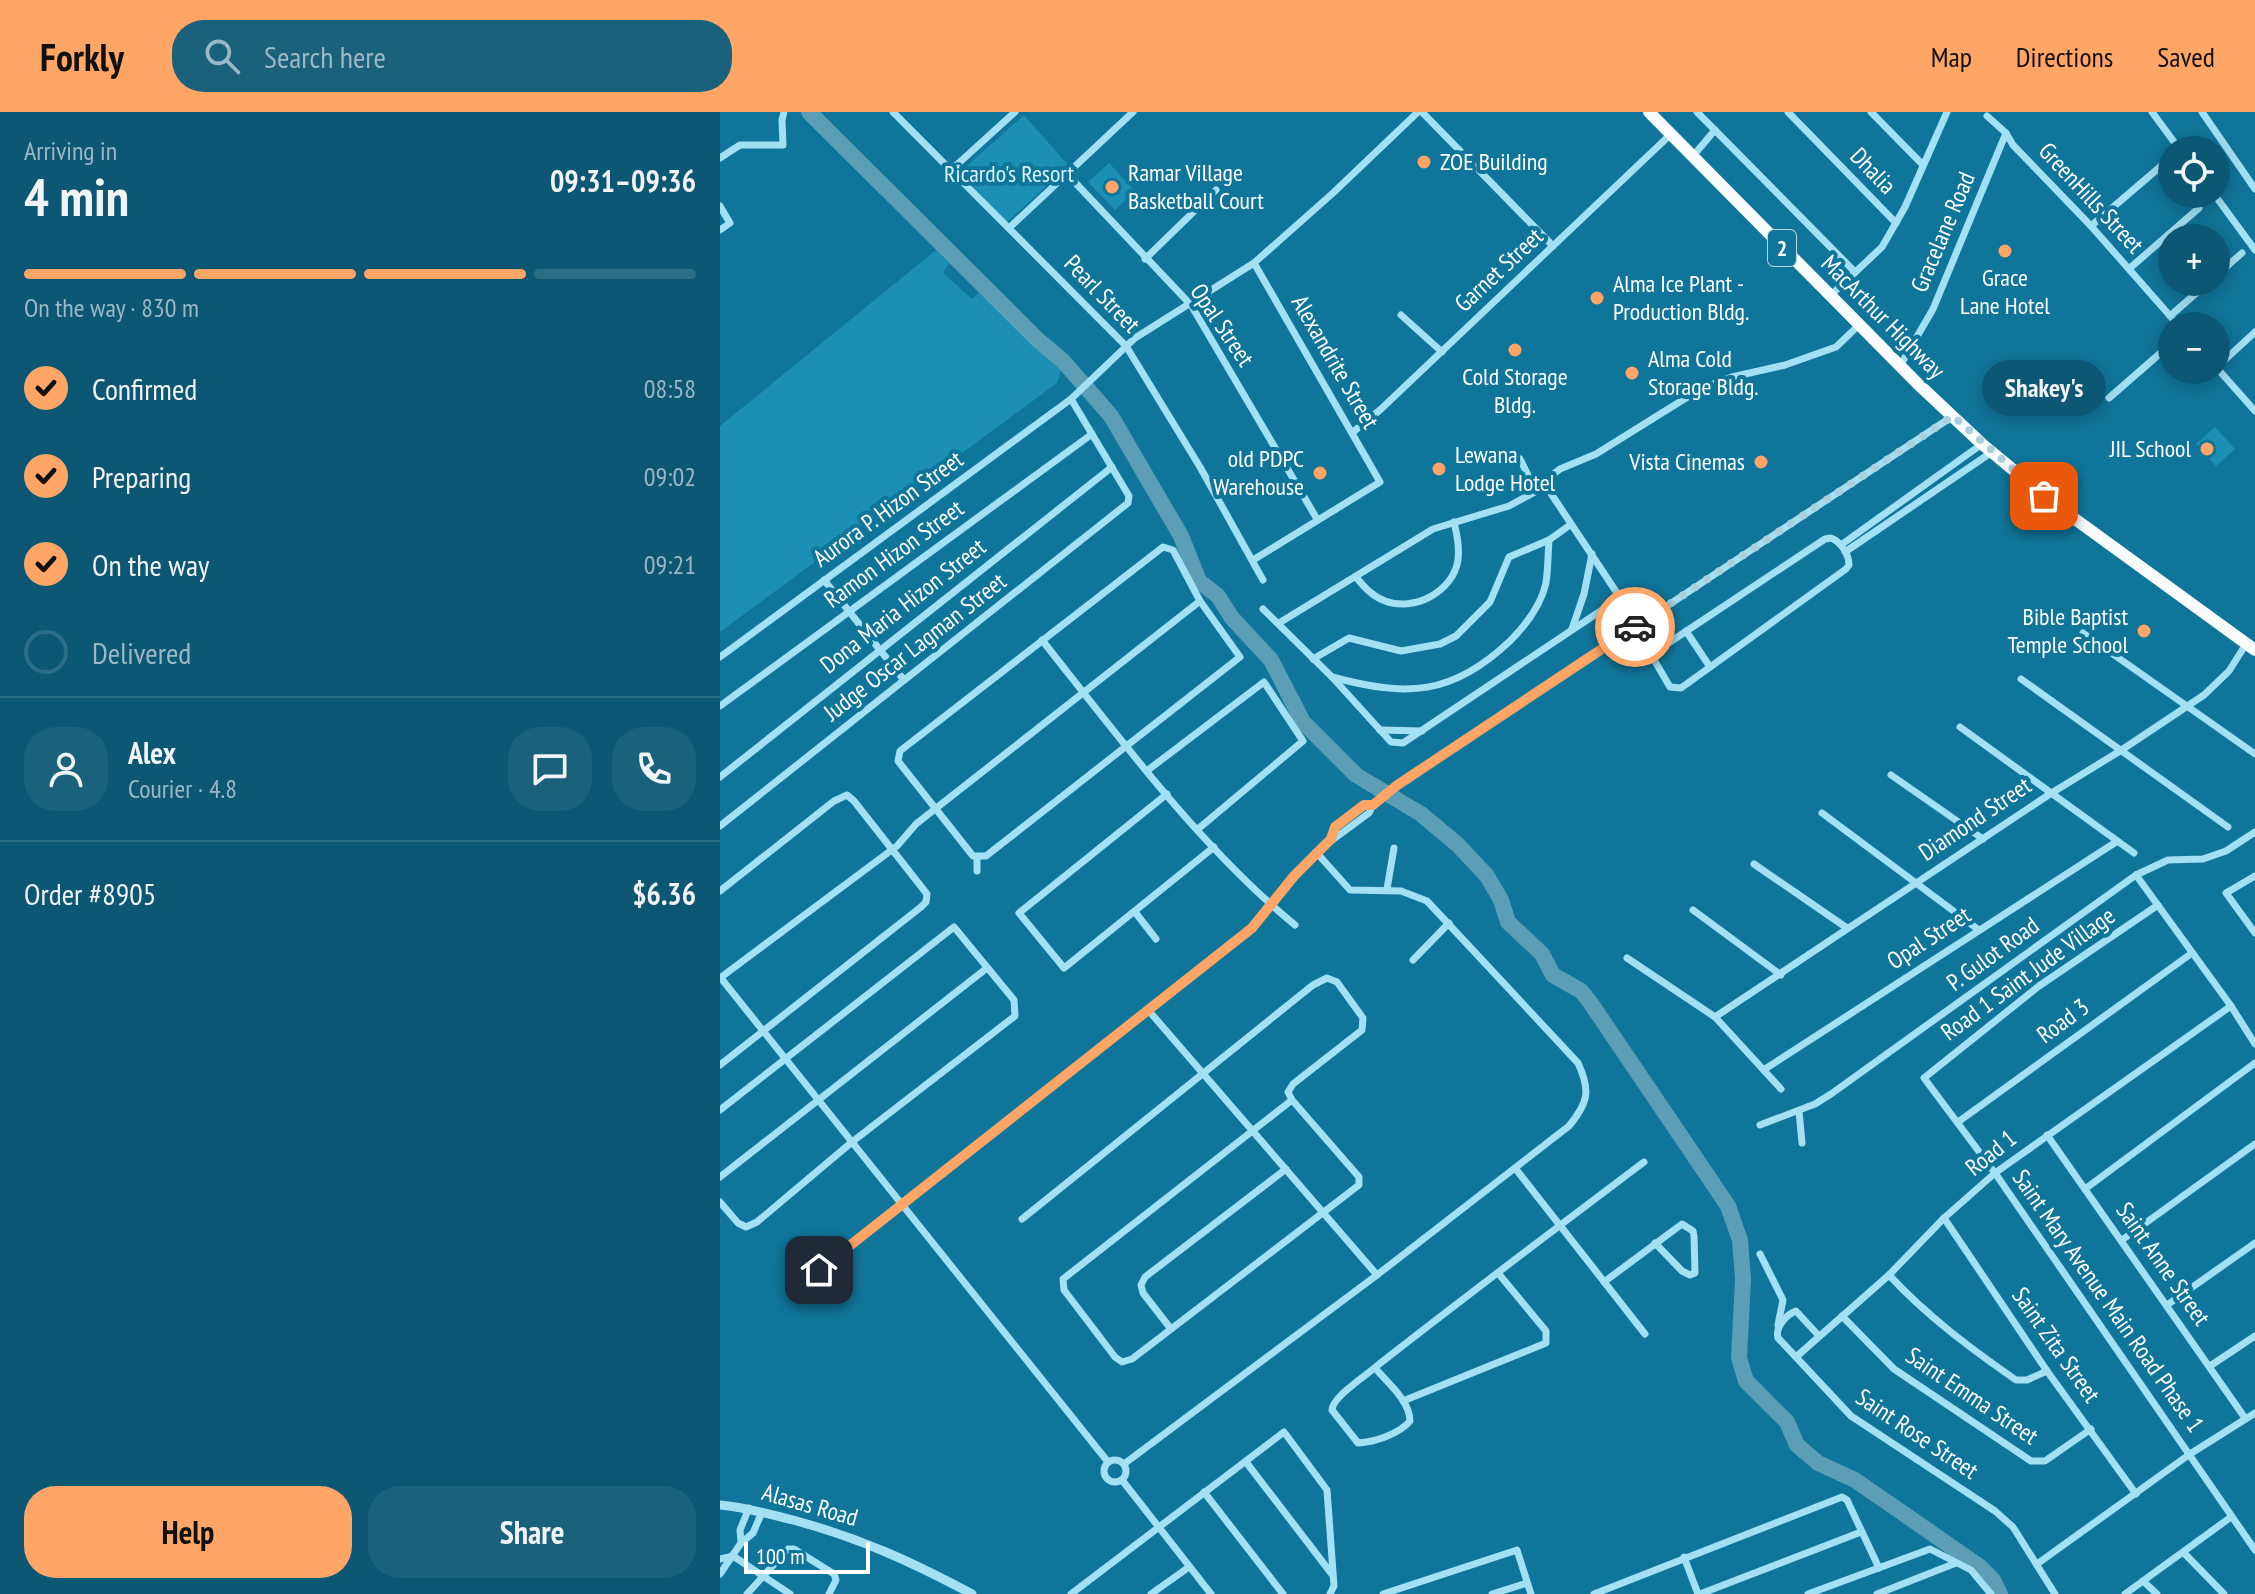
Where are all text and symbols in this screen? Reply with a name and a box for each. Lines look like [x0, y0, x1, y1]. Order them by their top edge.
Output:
search box [172, 20, 732, 92]
text: Forkly [40, 32, 124, 81]
icon: search [200, 34, 244, 78]
text: Search here [264, 37, 386, 76]
text: Map [1931, 38, 1972, 75]
text: Directions [2016, 38, 2113, 75]
text: Saved [2157, 38, 2215, 75]
text: Arriving in [24, 134, 117, 167]
street label: GreenHills Street [2032, 136, 2151, 260]
map controls [2158, 136, 2230, 384]
button: locate [2158, 136, 2230, 208]
street label: Dhalia [1844, 141, 1903, 201]
place label: ZOE Building [1440, 146, 1548, 177]
marker: ZOE Building [1415, 153, 1433, 171]
place label: Ramar Village Basketball Court [1128, 157, 1264, 216]
park label: Ricardo's Resort [944, 158, 1074, 189]
text: 09:31–09:36 [550, 161, 696, 200]
text: 4 min [24, 163, 129, 230]
street label: Gracelane Road [1903, 167, 1982, 297]
marker: Ramar Village Basketball Court [1103, 178, 1121, 196]
street label: Garnet Street [1448, 221, 1550, 318]
button: + [2158, 224, 2230, 296]
road number: 2 [1768, 230, 1796, 266]
marker: Grace Lane Hotel [1996, 242, 2014, 260]
street label: Pearl Street [1058, 248, 1147, 339]
street label: MacArthur Highway [1815, 248, 1952, 385]
place label: Grace Lane Hotel [1960, 262, 2050, 321]
place label: Alma Ice Plant - Production Bldg. [1613, 268, 1749, 327]
street label: Opal Street [1183, 277, 1262, 373]
street label: Alexandrite Street [1285, 289, 1386, 435]
marker: Alma Ice Plant - Production Bldg. [1588, 289, 1606, 307]
text: On the way · 830 m [24, 291, 199, 324]
button: − [2158, 312, 2230, 384]
marker: Cold Storage Bldg. [1506, 341, 1524, 359]
place label: Alma Cold Storage Bldg. [1648, 343, 1759, 402]
callout: Shakey's [1982, 360, 2106, 416]
place label: Cold Storage Bldg. [1462, 361, 1568, 420]
marker: Alma Cold Storage Bldg. [1623, 364, 1641, 382]
icon: check [24, 366, 68, 410]
text: Confirmed [92, 369, 197, 408]
text: Shakey's [2005, 371, 2083, 404]
text: 08:58 [644, 372, 696, 405]
place label: JIL School [2109, 433, 2191, 464]
place label: Lewana Lodge Hotel [1455, 439, 1556, 498]
marker: JIL School [2198, 440, 2216, 458]
street label: Aurora P. Hizon Street [807, 443, 969, 573]
place label: old PDPC Warehouse [1213, 443, 1304, 502]
place label: Vista Cinemas [1628, 446, 1745, 477]
marker: Vista Cinemas [1752, 453, 1770, 471]
icon: check [24, 454, 68, 498]
text: Preparing [92, 457, 191, 496]
text: 09:02 [644, 460, 696, 493]
marker: Lewana Lodge Hotel [1430, 460, 1448, 478]
pin [2010, 462, 2078, 530]
marker: old PDPC Warehouse [1311, 464, 1329, 482]
icon: bag [2022, 474, 2066, 518]
street label: Ramon Hizon Street [818, 492, 970, 615]
street label: Dona Maria Hizon Street [814, 531, 992, 680]
icon: check [24, 542, 68, 586]
text: On the way [92, 545, 209, 584]
text: 09:21 [644, 548, 696, 581]
street label: Judge Oscar Lagman Street [816, 565, 1012, 728]
courier [1595, 587, 1675, 667]
place label: Bible Baptist Temple School [2007, 601, 2128, 660]
icon: car [1613, 605, 1657, 649]
marker: Bible Baptist Temple School [2135, 622, 2153, 640]
text: Delivered [92, 633, 191, 672]
button: person [24, 727, 108, 811]
button: chat [508, 727, 592, 811]
button: phone [612, 727, 696, 811]
text: Alex [128, 733, 176, 772]
street label: Diamond Street [1913, 769, 2037, 868]
text: Courier · 4.8 [128, 772, 237, 805]
text: Order #8905 [24, 874, 156, 913]
text: $6.36 [632, 874, 696, 913]
street label: Opal Street [1881, 899, 1977, 976]
street label: Road 1 Saint Jude Village [1935, 900, 2121, 1047]
street label: P. Gulot Road [1940, 910, 2045, 998]
street label: Road 3 [2031, 991, 2095, 1050]
street label: Road 1 [1959, 1123, 2023, 1183]
street label: Saint Mary Avenue Main Road Phase 1 [2006, 1163, 2211, 1438]
street label: Saint Anne Street [2109, 1196, 2218, 1332]
pin [785, 1236, 853, 1304]
icon: home [797, 1248, 841, 1292]
street label: Saint Zita Street [2005, 1281, 2108, 1409]
street label: Saint Emma Street [1900, 1340, 2045, 1451]
street label: Saint Rose Street [1850, 1381, 1985, 1486]
street label: Alasas Road [759, 1476, 862, 1533]
button: Help [24, 1486, 352, 1578]
button: Share [368, 1486, 696, 1578]
scale bar [744, 1538, 870, 1574]
text: 100 m [756, 1542, 805, 1570]

